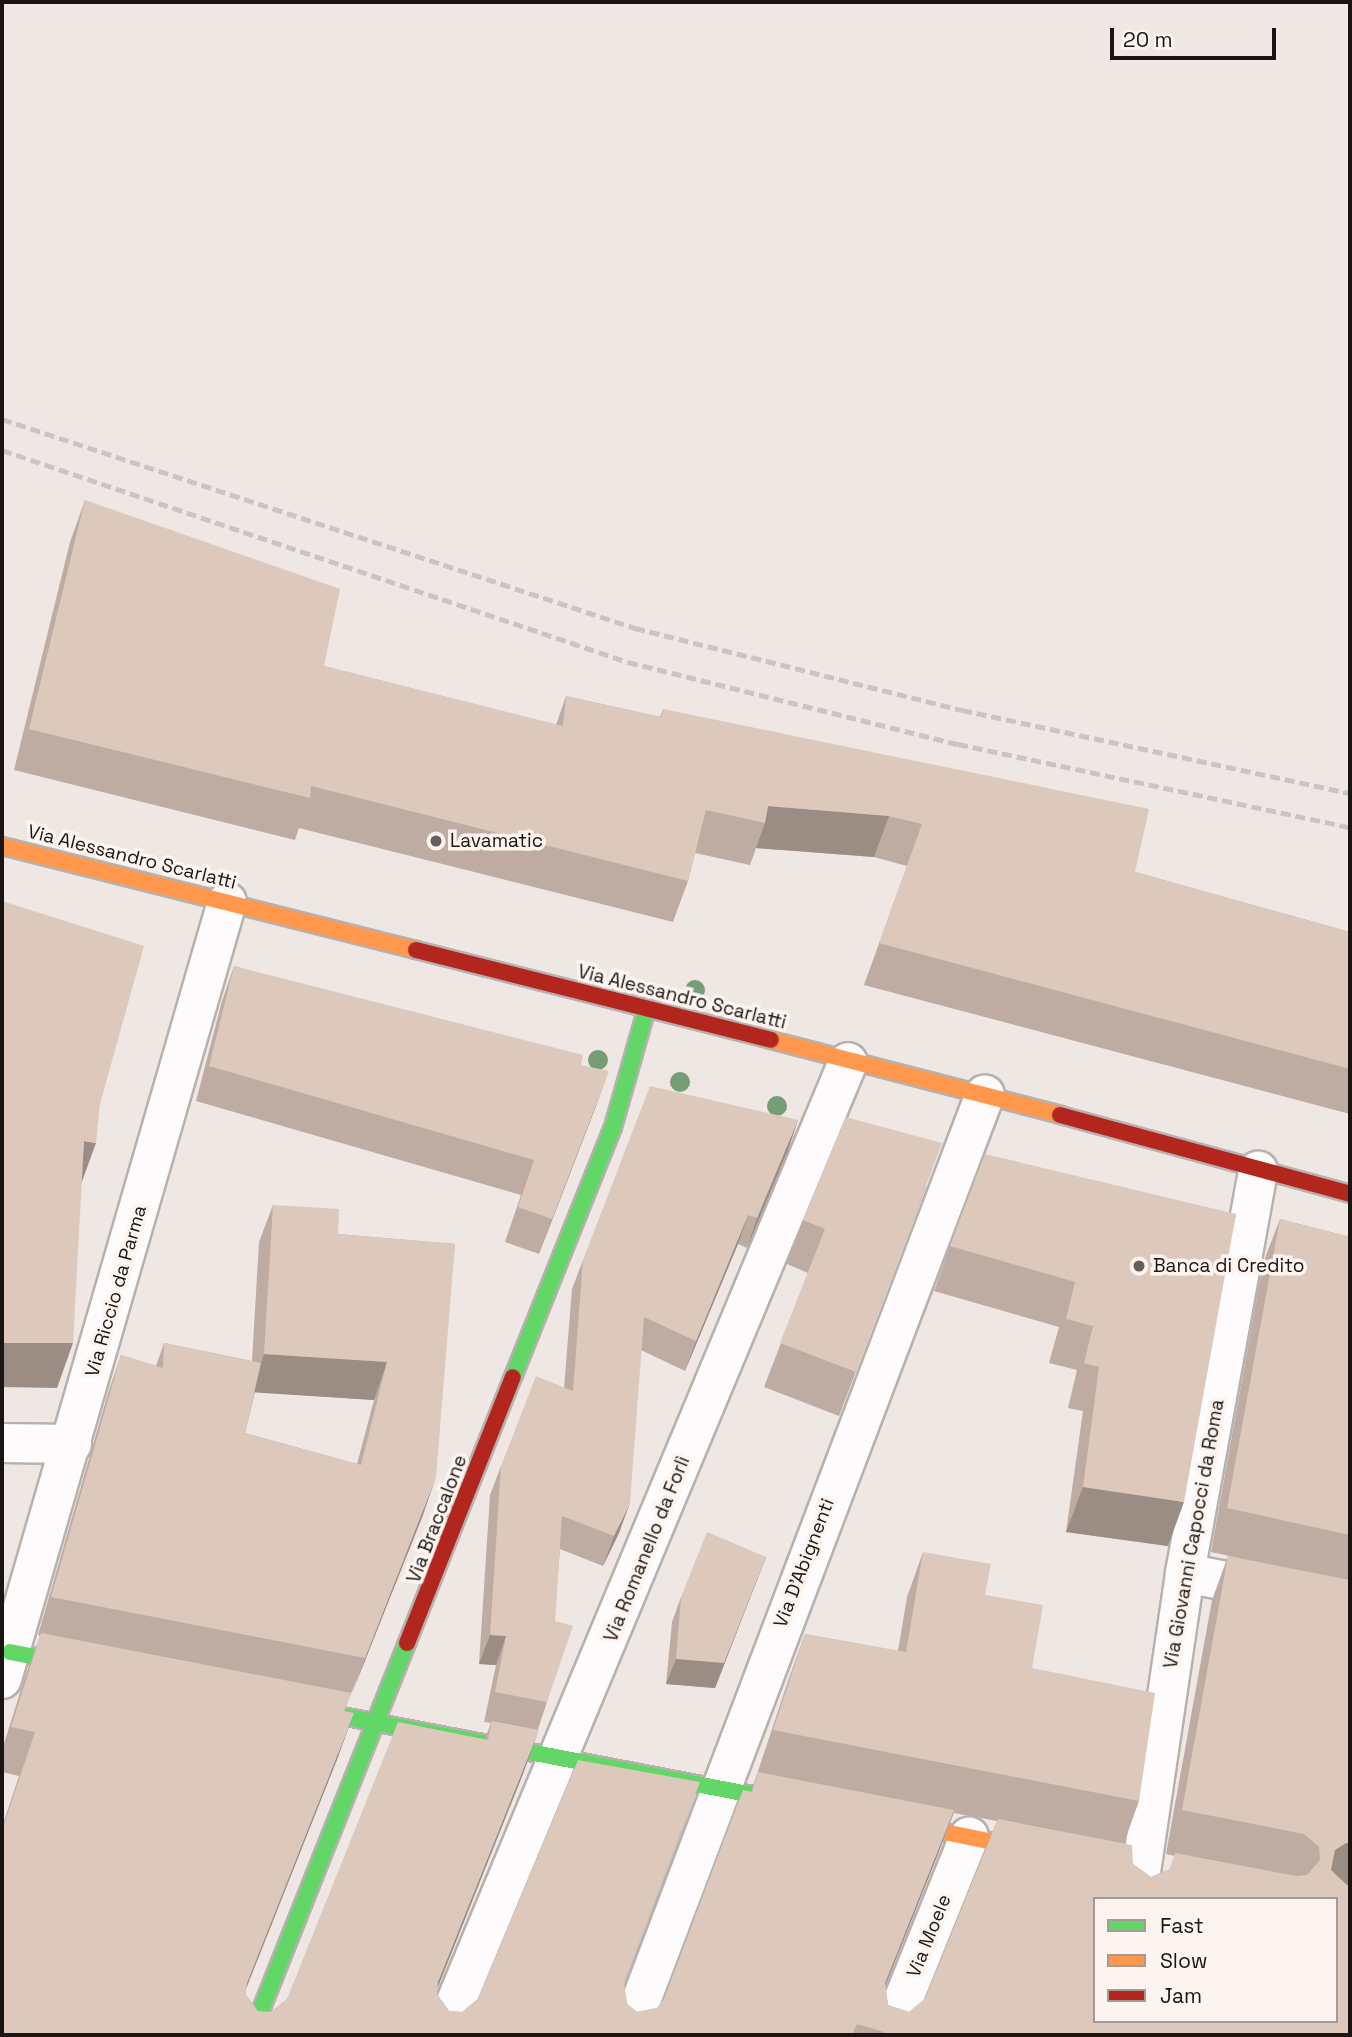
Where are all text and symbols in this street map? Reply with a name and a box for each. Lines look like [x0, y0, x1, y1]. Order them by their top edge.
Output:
scale bar [1114, 14, 1280, 58]
text: 20 m [1123, 26, 1173, 53]
street label: Via Alessandro Scarlatti [25, 820, 239, 894]
place label: Lavamatic [450, 830, 543, 852]
marker: Lavamatic [428, 833, 444, 849]
street label: Via Alessandro Scarlatti [575, 960, 789, 1034]
street label: Via Riccio da Parma [81, 1203, 151, 1379]
place label: Banca di Credito [1153, 1255, 1304, 1277]
marker: Banca di Credito [1131, 1258, 1147, 1274]
street label: Via Giovanni Capocci da Roma [1159, 1398, 1229, 1670]
street label: Via Braccalone [402, 1452, 472, 1586]
street label: Via Romanello da Forlì [599, 1453, 695, 1645]
street label: Via D'Abignenti [769, 1495, 839, 1631]
street label: Via Moele [902, 1891, 956, 1981]
legend [1093, 1897, 1338, 2023]
text: Fast [1160, 1912, 1204, 1939]
text: Slow [1160, 1947, 1208, 1974]
text: Jam [1160, 1982, 1202, 2009]

